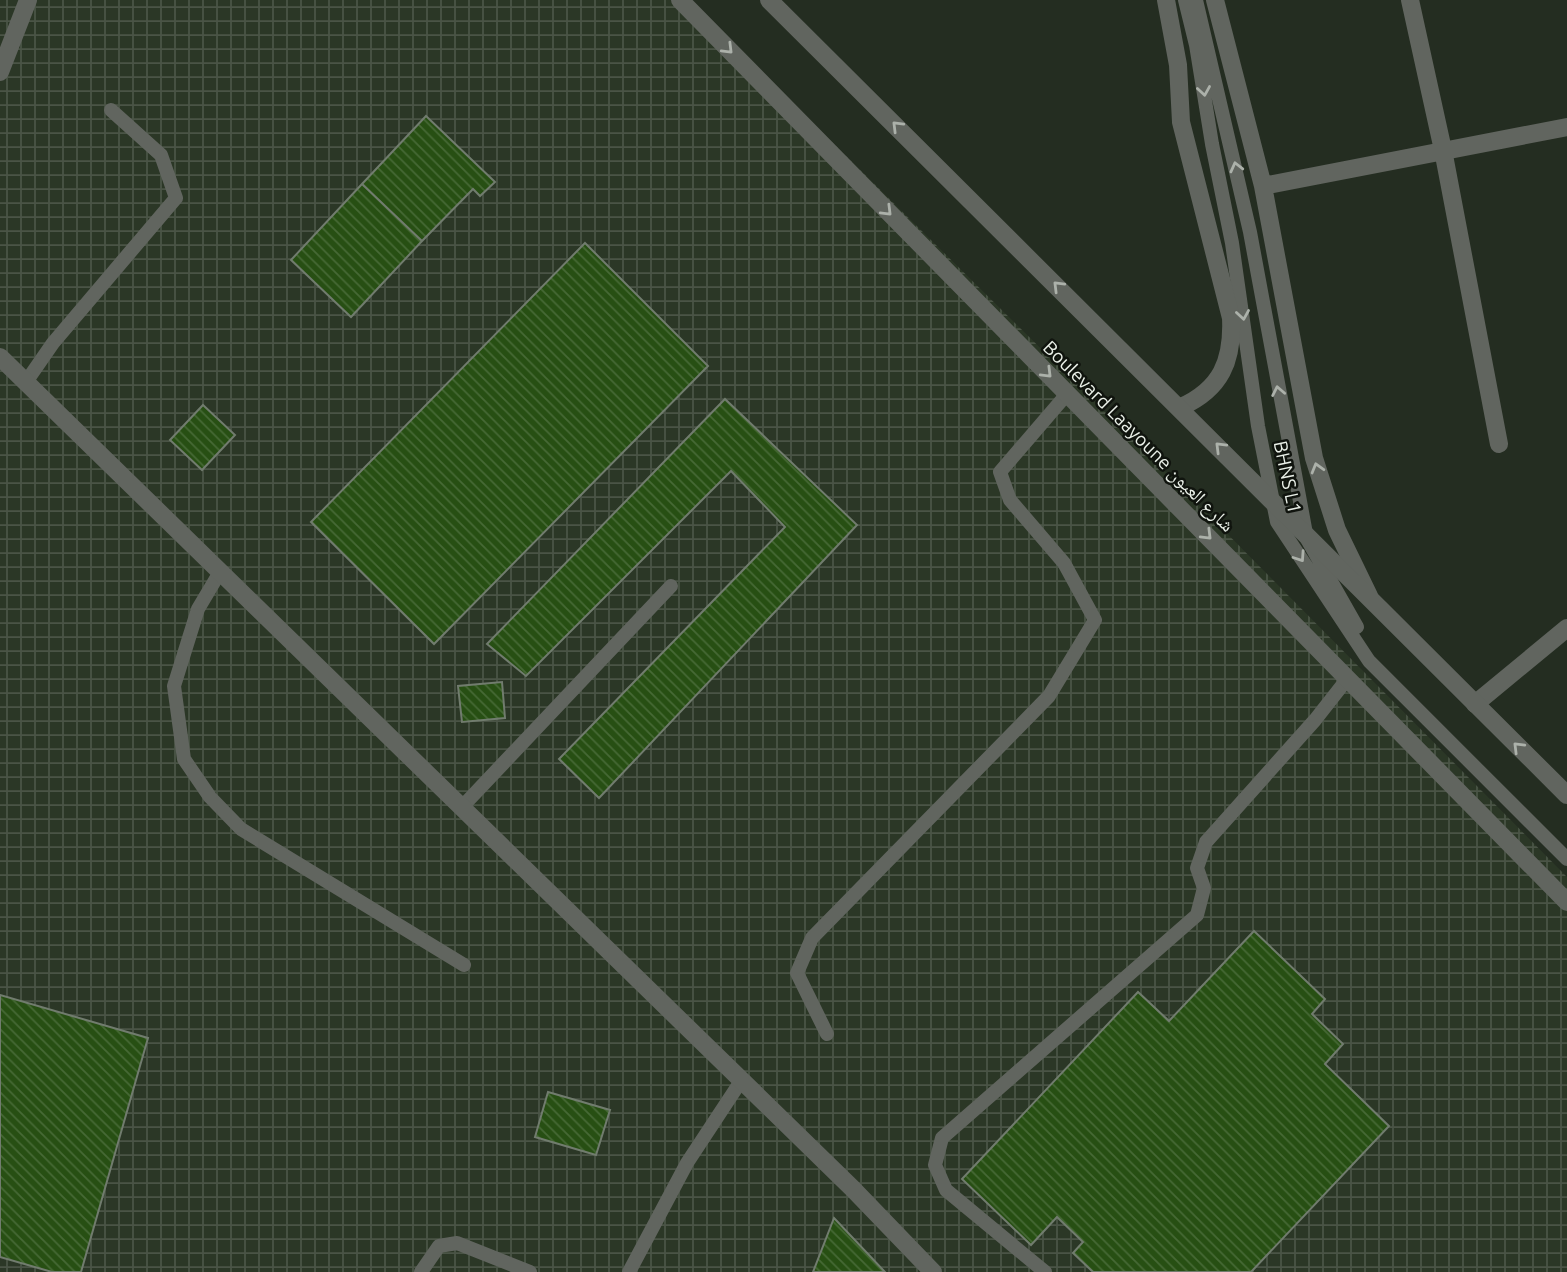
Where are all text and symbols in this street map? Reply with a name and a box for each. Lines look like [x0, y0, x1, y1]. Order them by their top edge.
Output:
one-way arrow [720, 40, 733, 53]
one-way arrow [1196, 85, 1211, 97]
one-way arrow [892, 122, 905, 135]
one-way arrow [1230, 161, 1244, 173]
one-way arrow [879, 203, 892, 216]
one-way arrow [1054, 282, 1067, 295]
one-way arrow [1235, 309, 1250, 321]
street label: Boulevard Laayoune شارع العيون [1038, 336, 1239, 537]
one-way arrow [1039, 365, 1051, 377]
one-way arrow [1271, 385, 1286, 397]
street label: BHNS L1 [1270, 439, 1306, 515]
one-way arrow [1215, 442, 1228, 455]
one-way arrow [1311, 462, 1325, 474]
one-way arrow [1198, 527, 1211, 540]
one-way arrow [1292, 549, 1304, 562]
one-way arrow [1514, 742, 1527, 755]

